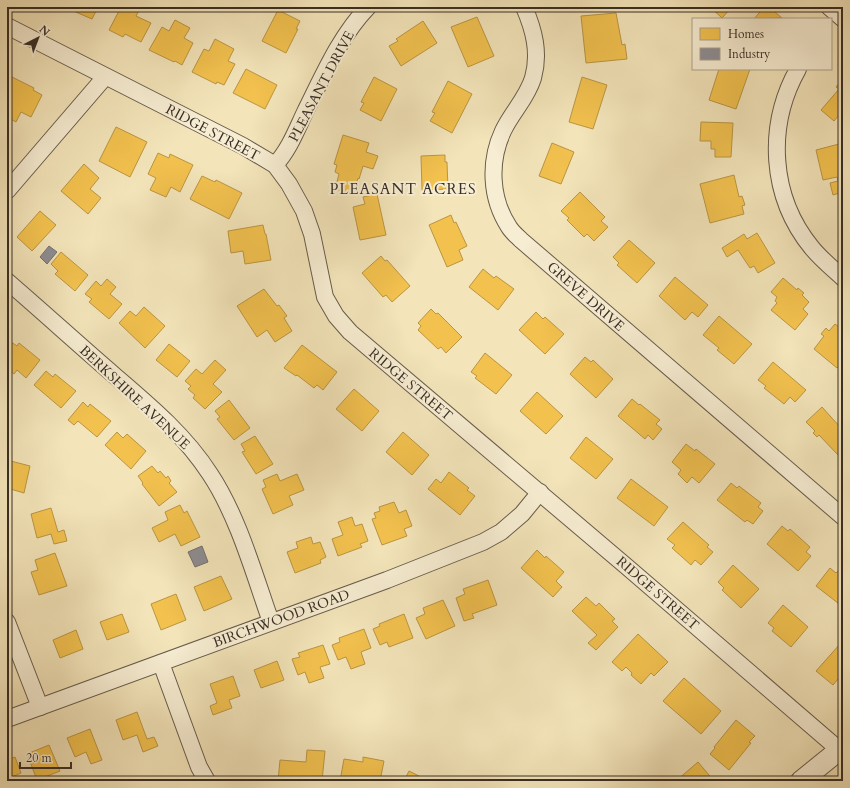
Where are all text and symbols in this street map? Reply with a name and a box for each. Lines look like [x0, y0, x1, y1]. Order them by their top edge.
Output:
north arrow [18, 18, 58, 58]
legend [692, 18, 832, 70]
text: N [36, 22, 53, 40]
text: Homes [728, 26, 764, 42]
street label: PLEASANT DRIVE [284, 27, 359, 145]
text: Industry [728, 46, 771, 62]
street label: RIDGE STREET [162, 100, 263, 165]
district label: PLEASANT ACRES [329, 179, 477, 199]
street label: GREVE DRIVE [543, 257, 629, 336]
street label: BERKSHIRE AVENUE [75, 341, 194, 454]
street label: RIDGE STREET [365, 344, 457, 425]
street label: RIDGE STREET [612, 552, 703, 635]
street label: BIRCHWOOD ROAD [210, 585, 352, 652]
scale bar [20, 744, 71, 770]
text: 20 m [26, 750, 53, 766]

